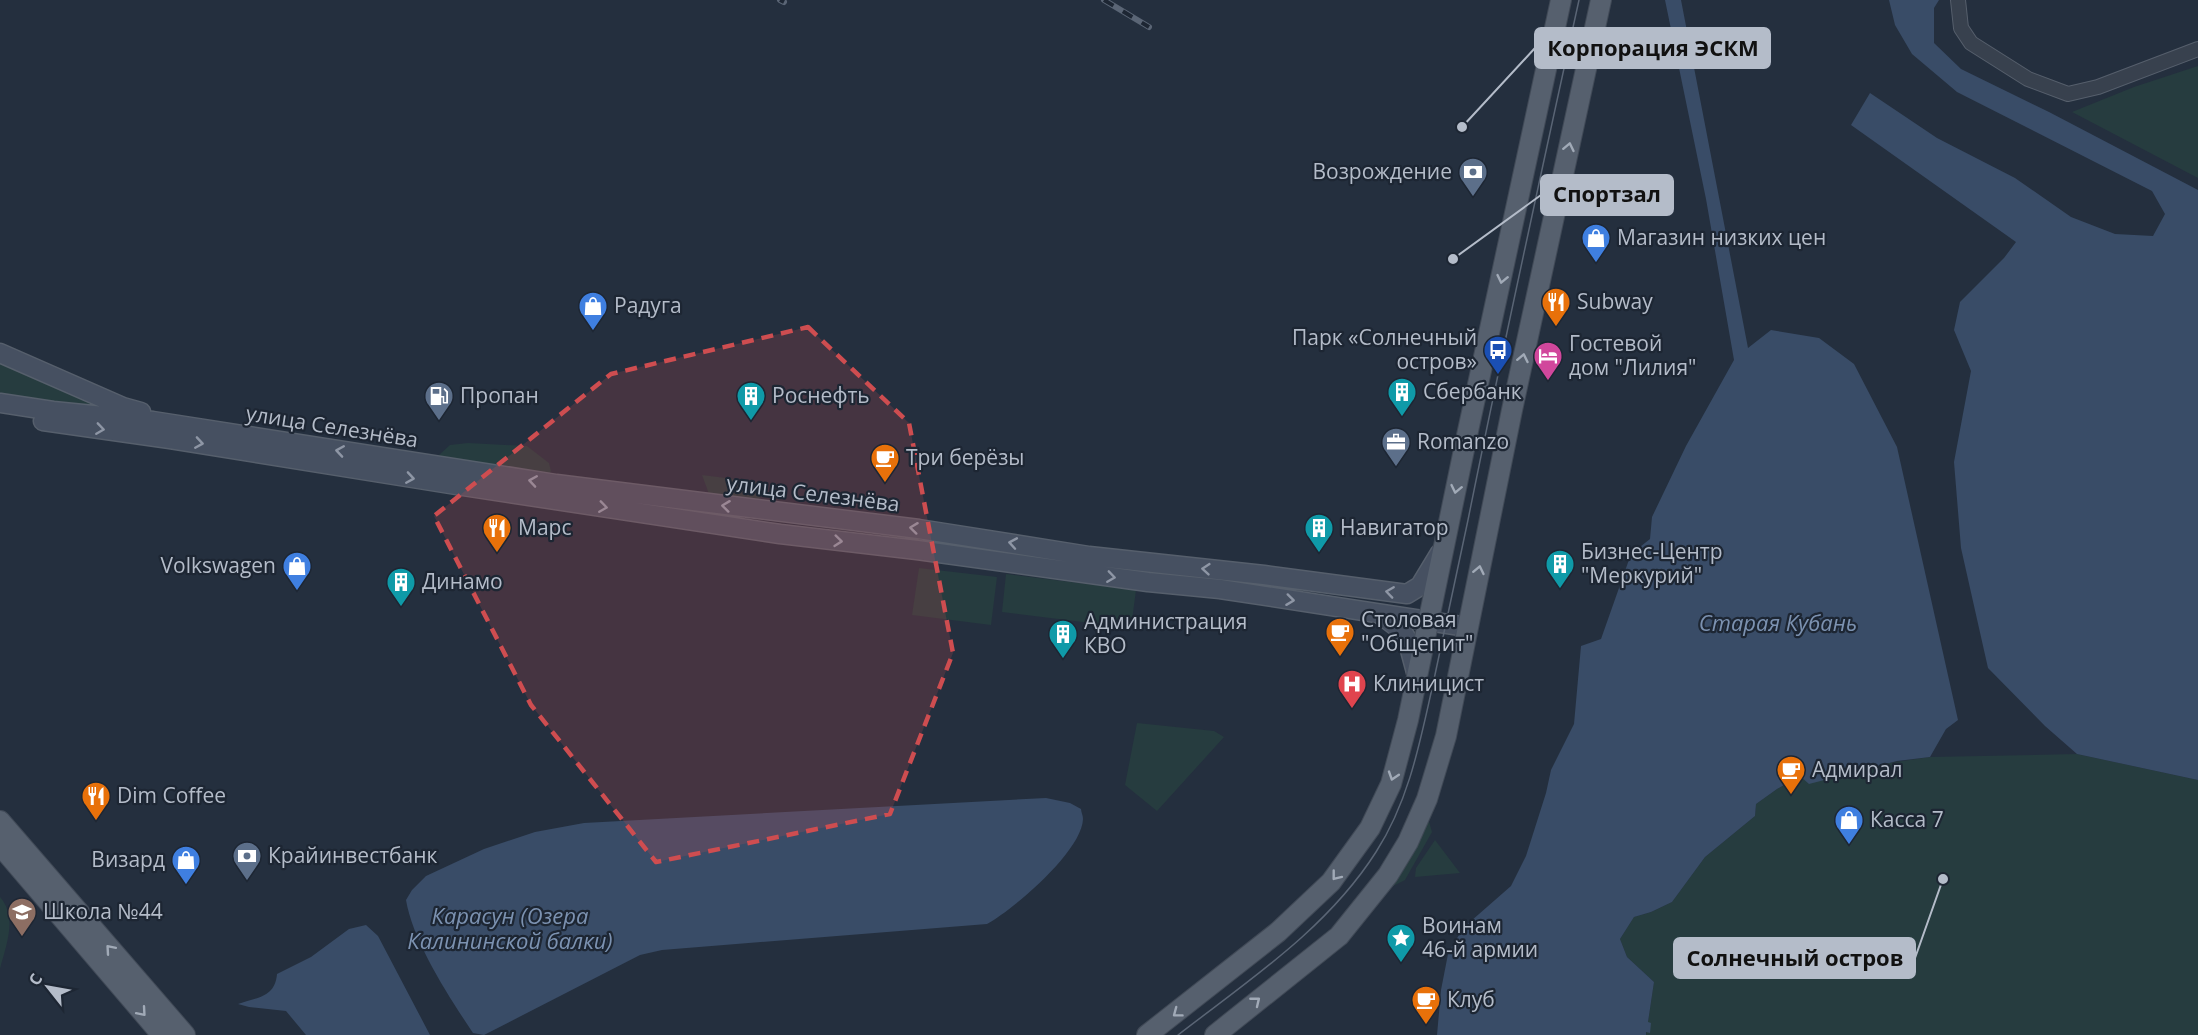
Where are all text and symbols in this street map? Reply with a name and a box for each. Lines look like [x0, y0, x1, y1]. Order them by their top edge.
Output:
callout: Корпорация ЭСКМ [1535, 28, 1770, 68]
text: Корпорация ЭСКМ [1547, 32, 1759, 62]
one-way arrow [1562, 143, 1575, 153]
bank icon: Возрождение [1457, 156, 1489, 198]
place label: Возрождение [1312, 157, 1452, 185]
callout: Спортзал [1541, 175, 1673, 215]
text: Спортзал [1553, 178, 1661, 208]
shop icon: Магазин низких цен [1580, 222, 1612, 264]
place label: Магазин низких цен [1617, 223, 1826, 251]
one-way arrow [1496, 274, 1509, 284]
restaurant icon: Subway [1540, 286, 1572, 328]
place label: Subway [1577, 287, 1653, 315]
shop icon: Радуга [577, 290, 609, 332]
place label: Радуга [614, 291, 682, 319]
place label: Парк «Солнечный остров» [1292, 323, 1477, 375]
place label: Гостевой дом "Лилия" [1569, 329, 1696, 381]
bus stop icon: Парк «Солнечный остров» [1482, 334, 1514, 376]
hotel icon: Гостевой дом "Лилия" [1532, 340, 1564, 382]
one-way arrow [1516, 354, 1529, 364]
building icon: Сбербанк [1386, 376, 1418, 418]
place label: Сбербанк [1423, 377, 1522, 405]
fuel station icon: Пропан [423, 380, 455, 422]
building icon: Роснефть [735, 380, 767, 422]
place label: Пропан [460, 381, 539, 409]
place label: Роснефть [772, 381, 870, 409]
street label: улица Селезнёва [244, 399, 420, 453]
one-way arrow [95, 423, 104, 435]
office icon: Romanzo [1380, 426, 1412, 468]
place label: Romanzo [1417, 427, 1509, 455]
one-way arrow [194, 437, 204, 449]
cafe icon: Три берёзы [869, 442, 901, 484]
place label: Три берёзы [906, 443, 1024, 471]
one-way arrow [335, 445, 345, 458]
street label: улица Селезнёва [725, 469, 901, 518]
one-way arrow [405, 471, 414, 483]
one-way arrow [528, 475, 537, 487]
one-way arrow [1450, 484, 1463, 494]
one-way arrow [598, 500, 607, 512]
one-way arrow [721, 500, 731, 513]
restaurant icon: Марс [481, 512, 513, 554]
building icon: Навигатор [1303, 512, 1335, 554]
place label: Марс [518, 513, 571, 541]
place label: Навигатор [1340, 513, 1449, 541]
one-way arrow [909, 523, 918, 535]
one-way arrow [833, 534, 843, 547]
one-way arrow [1008, 537, 1018, 550]
place label: Бизнес-Центр "Меркурий" [1581, 537, 1723, 589]
building icon: Бизнес-Центр "Меркурий" [1544, 548, 1576, 590]
shop icon: Volkswagen [281, 550, 313, 592]
place label: Volkswagen [160, 551, 276, 579]
one-way arrow [1202, 563, 1211, 576]
one-way arrow [1472, 565, 1485, 575]
building icon: Динамо [385, 566, 417, 608]
place label: Динамо [422, 567, 503, 595]
one-way arrow [1107, 570, 1116, 582]
one-way arrow [1385, 586, 1394, 599]
one-way arrow [1285, 593, 1294, 605]
place label: Столовая "Общепит" [1361, 605, 1473, 657]
place label: Администрация КВО [1084, 607, 1247, 659]
water label: Старая Кубань [1699, 607, 1857, 637]
cafe icon: Столовая "Общепит" [1324, 616, 1356, 658]
building icon: Администрация КВО [1047, 618, 1079, 660]
hospital icon: Клиницист [1336, 668, 1368, 710]
place label: Клиницист [1373, 669, 1484, 697]
cafe icon: Адмирал [1775, 754, 1807, 796]
place label: Адмирал [1812, 755, 1903, 783]
one-way arrow [1388, 770, 1401, 780]
restaurant icon: Dim Coffee [80, 780, 112, 822]
place label: Dim Coffee [117, 781, 226, 809]
shop icon: Касса 7 [1833, 804, 1865, 846]
place label: Касса 7 [1870, 805, 1944, 833]
bank icon: Крайинвестбанк [231, 840, 263, 882]
place label: Крайинвестбанк [268, 841, 438, 869]
shop icon: Визард [170, 844, 202, 886]
place label: Визард [91, 845, 165, 873]
one-way arrow [1333, 869, 1344, 880]
school or university icon: Школа №44 [6, 896, 38, 938]
place label: Школа №44 [43, 897, 163, 925]
water label: Карасун (Озера Калининской балки) [407, 900, 613, 955]
place label: Воинам 46-й армии [1422, 911, 1538, 963]
place icon: Воинам 46-й армии [1385, 922, 1417, 964]
callout: Солнечный остров [1674, 938, 1915, 978]
text: Солнечный остров [1686, 942, 1904, 972]
one-way arrow [107, 945, 118, 956]
north arrow [18, 957, 78, 1017]
text: С [23, 969, 47, 989]
cafe icon: Клуб [1410, 984, 1442, 1026]
place label: Клуб [1447, 985, 1495, 1013]
one-way arrow [1250, 998, 1261, 1009]
one-way arrow [135, 1005, 146, 1016]
one-way arrow [1172, 1005, 1183, 1016]

